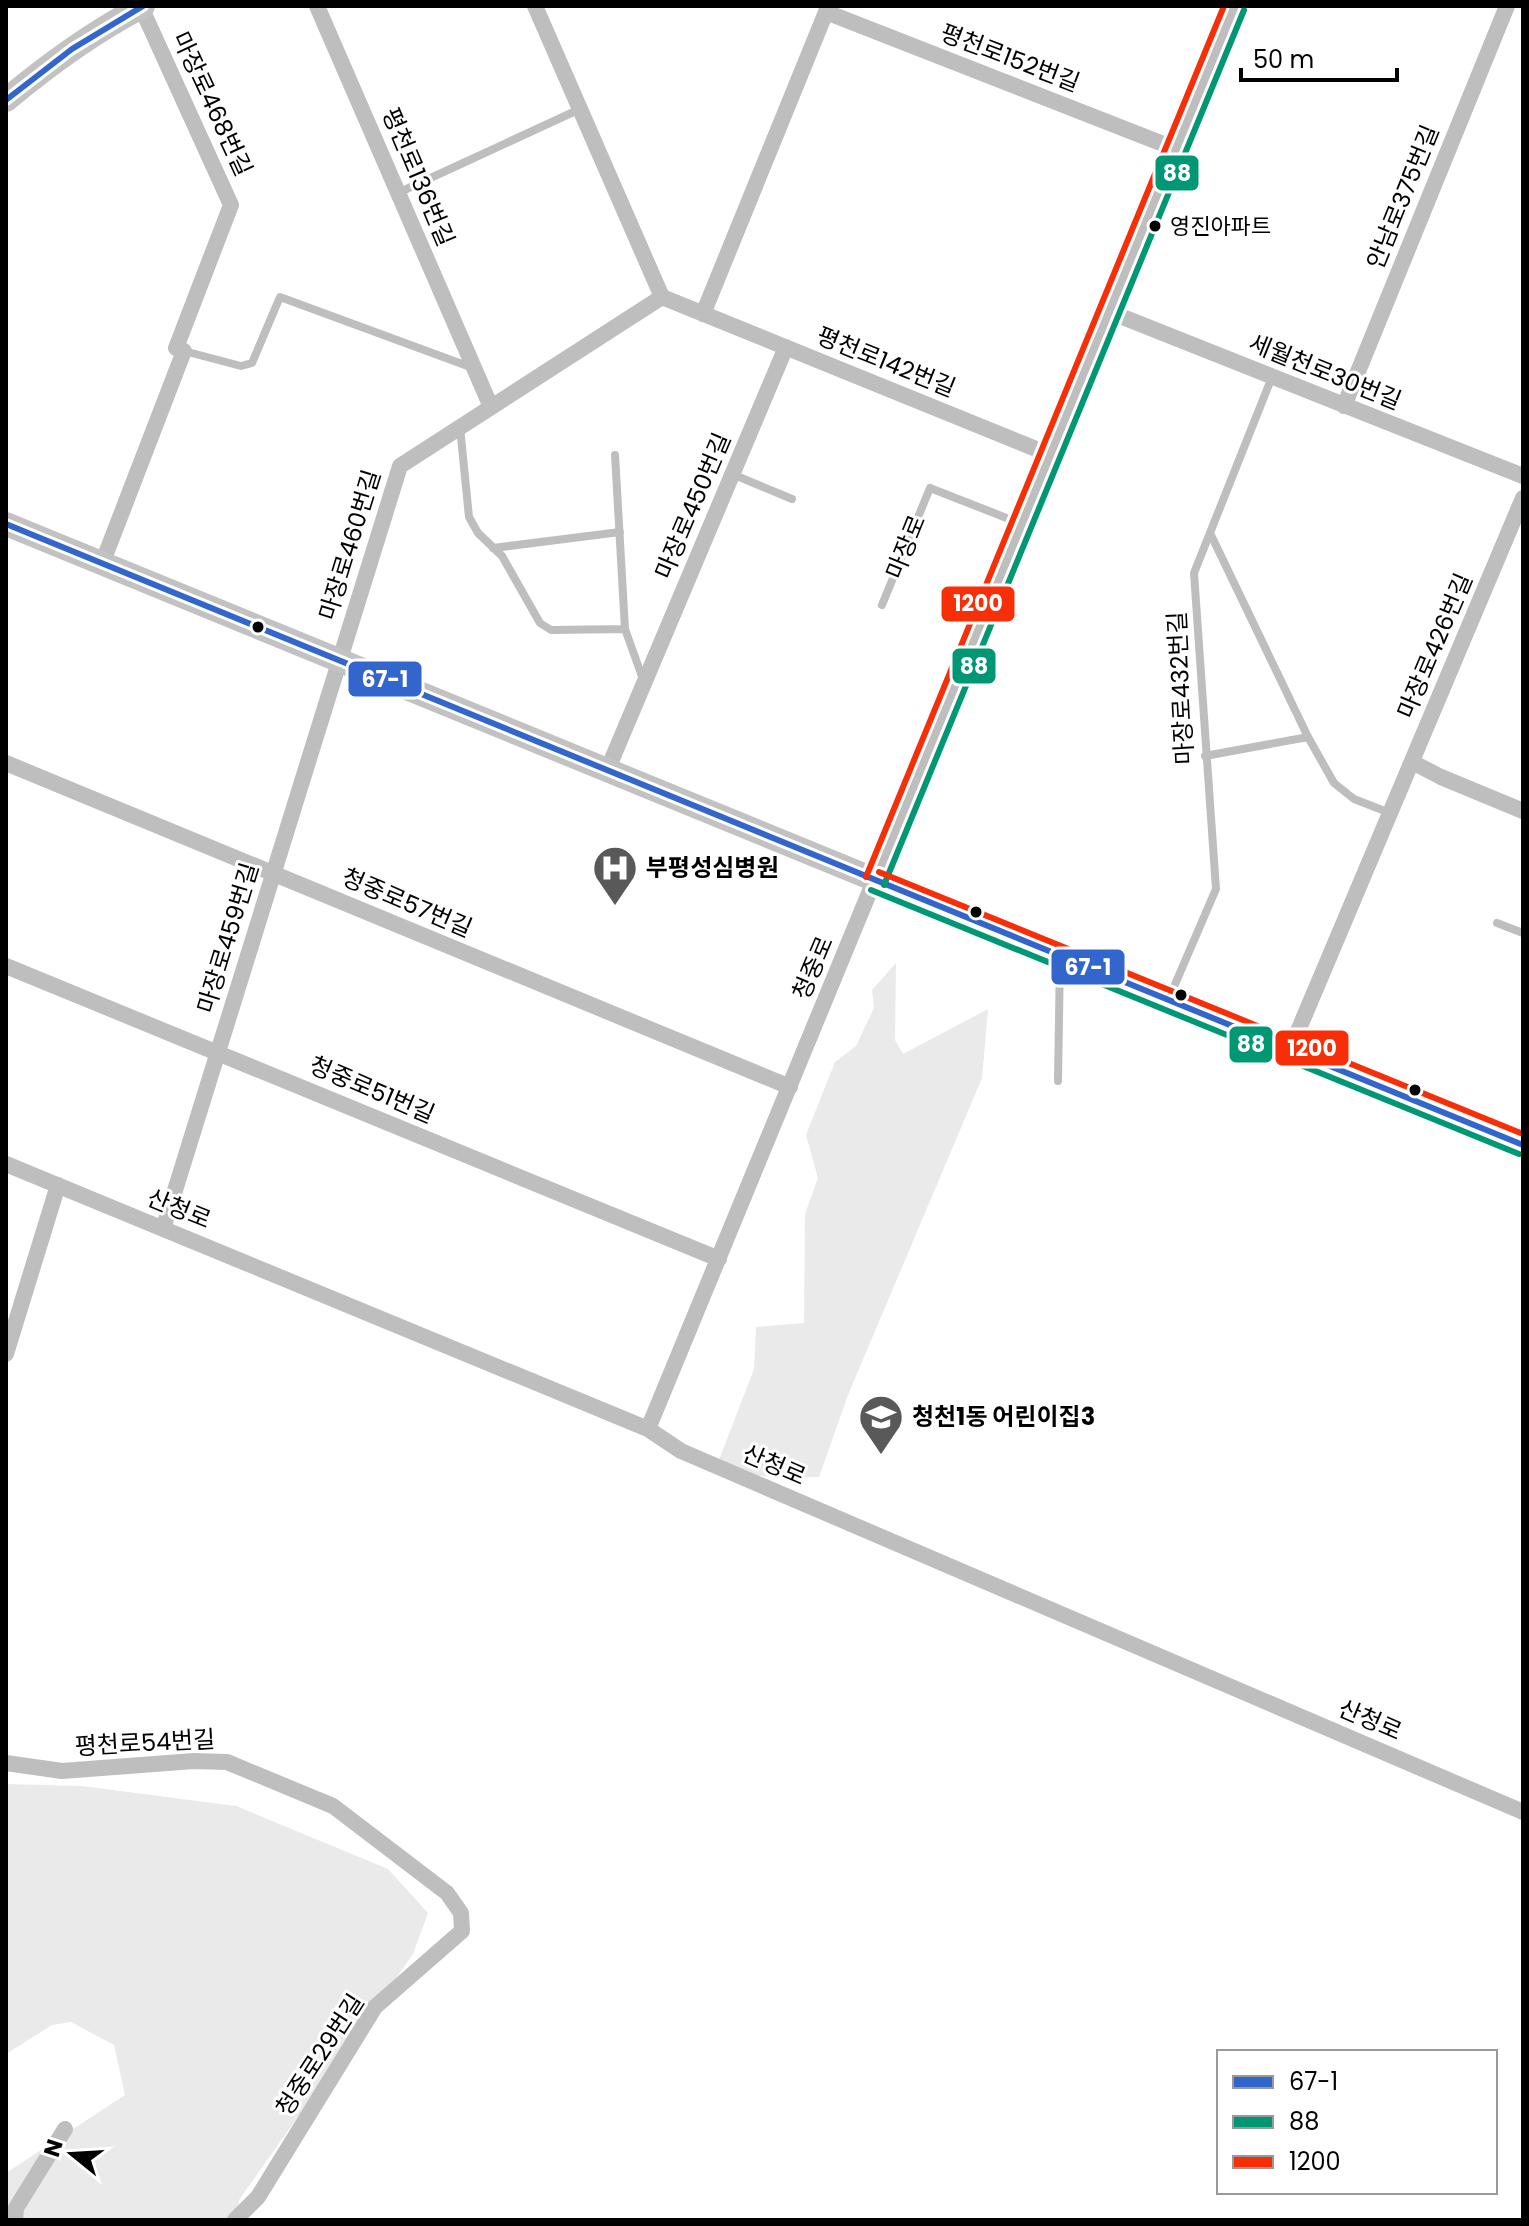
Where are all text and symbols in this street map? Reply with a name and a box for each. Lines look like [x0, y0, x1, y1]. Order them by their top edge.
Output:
street label: 평천로152번길 [936, 16, 1085, 99]
street label: 마장로468번길 [165, 26, 260, 181]
scale bar [1241, 32, 1397, 82]
text: 50 m [1253, 43, 1314, 76]
street label: 평천로136번길 [374, 102, 462, 251]
street label: 안남로375번길 [1359, 120, 1446, 274]
line badge: 88 [1154, 154, 1200, 192]
text: 88 [1163, 158, 1191, 189]
place label: 영진아파트 [1170, 211, 1271, 242]
marker: 영진아파트 [1147, 218, 1163, 234]
street label: 평천로142번길 [812, 319, 961, 404]
street label: 세월천로30번길 [1244, 326, 1406, 417]
street label: 마장로450번길 [647, 428, 738, 584]
street label: 마장로460번길 [311, 466, 388, 624]
street label: 마장로 [878, 510, 933, 584]
street label: 마장로426번길 [1389, 568, 1480, 723]
line badge: 1200 [940, 585, 1016, 623]
text: 1200 [953, 588, 1003, 619]
street label: 마장로432번길 [1160, 611, 1201, 766]
unlabelled marker [250, 619, 266, 635]
line badge: 88 [951, 647, 997, 685]
text: 88 [960, 651, 988, 682]
line badge: 67-1 [347, 660, 423, 698]
text: 67-1 [362, 664, 408, 695]
hospital icon: 부평성심병원 [591, 844, 639, 907]
place label: 부평성심병원 [646, 851, 778, 884]
street label: 마장로459번길 [189, 859, 266, 1017]
street label: 청중로57번길 [337, 860, 477, 945]
unlabelled marker [968, 904, 984, 920]
street label: 청중로 [784, 931, 841, 1005]
line badge: 67-1 [1050, 948, 1126, 986]
text: 67-1 [1065, 952, 1111, 983]
unlabelled marker [1173, 987, 1189, 1003]
line badge: 88 [1228, 1025, 1274, 1064]
text: 88 [1237, 1029, 1265, 1060]
line badge: 1200 [1274, 1029, 1350, 1067]
text: 1200 [1287, 1033, 1337, 1064]
street label: 청중로51번길 [304, 1048, 440, 1131]
unlabelled marker [1407, 1082, 1423, 1098]
street label: 산청로 [142, 1181, 216, 1236]
school or university icon: 청천1동 어린이집3 [857, 1393, 905, 1456]
place label: 청천1동 어린이집3 [912, 1400, 1095, 1433]
street label: 산청로 [737, 1436, 811, 1493]
street label: 산청로 [1333, 1691, 1407, 1748]
street label: 평천로54번길 [74, 1722, 216, 1763]
street label: 청중로29번길 [268, 1987, 371, 2122]
legend [1217, 2050, 1497, 2194]
text: 67-1 [1289, 2065, 1338, 2098]
text: 88 [1289, 2105, 1319, 2138]
north arrow [32, 2114, 112, 2194]
text: N [36, 2135, 71, 2161]
text: 1200 [1289, 2145, 1341, 2178]

